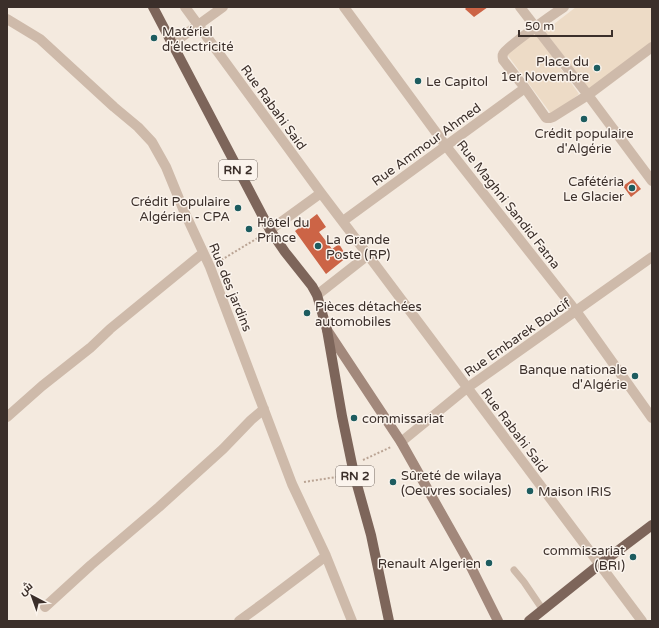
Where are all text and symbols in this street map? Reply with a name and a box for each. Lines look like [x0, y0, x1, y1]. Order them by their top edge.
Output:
scale bar [519, 12, 612, 38]
text: 50 m [525, 19, 554, 33]
place label: Matériel d'électricité [162, 24, 234, 55]
marker: Matériel d'électricité [149, 33, 159, 43]
place label: Place du 1er Novembre [501, 54, 589, 85]
street label: Rue Rabahi Said [237, 62, 309, 153]
marker: Place du 1er Novembre [592, 63, 602, 73]
place label: Le Capitol [426, 74, 488, 90]
marker: Le Capitol [413, 76, 423, 86]
street label: Rue Ammour Ahmed [369, 100, 484, 190]
marker: Crédit populaire d'Algérie [579, 114, 589, 124]
place label: Crédit populaire d'Algérie [534, 126, 634, 157]
street label: Rue Maghni Sandid Fatna [453, 137, 563, 272]
road number: RN 2 [219, 160, 257, 180]
place label: Cafétéria Le Glacier [563, 174, 624, 205]
marker: Cafétéria Le Glacier [627, 183, 637, 193]
place label: Crédit Populaire Algérien - CPA [131, 194, 230, 225]
marker: Crédit Populaire Algérien - CPA [233, 203, 243, 213]
place label: Hôtel du Prince [257, 215, 309, 246]
marker: Hôtel du Prince [244, 224, 254, 234]
place label: La Grande Poste (RP) [326, 232, 390, 263]
street label: Rue des jardins [205, 241, 255, 334]
marker: La Grande Poste (RP) [313, 241, 323, 251]
street label: Rue Embarek Boucif [461, 295, 574, 381]
place label: Pièces détachées automobiles [315, 299, 422, 330]
marker: Pièces détachées automobiles [302, 308, 312, 318]
place label: Banque nationale d'Algérie [519, 362, 627, 393]
marker: Banque nationale d'Algérie [630, 371, 640, 381]
street label: Rue Rabahi Said [477, 385, 551, 476]
place label: commissariat [362, 411, 444, 427]
marker: commissariat [349, 413, 359, 423]
road number: RN 2 [336, 466, 374, 486]
place label: Sûreté de wilaya (Oeuvres sociales) [401, 468, 511, 499]
marker: Sûreté de wilaya (Oeuvres sociales) [388, 477, 398, 487]
place label: Maison IRIS [538, 484, 611, 500]
marker: Maison IRIS [525, 486, 535, 496]
place label: commissariat (BRI) [543, 543, 625, 574]
marker: commissariat (BRI) [628, 552, 638, 562]
place label: Renault Algerien [378, 556, 481, 572]
marker: Renault Algerien [484, 558, 494, 568]
north arrow [12, 576, 52, 616]
text: ش [16, 579, 35, 598]

